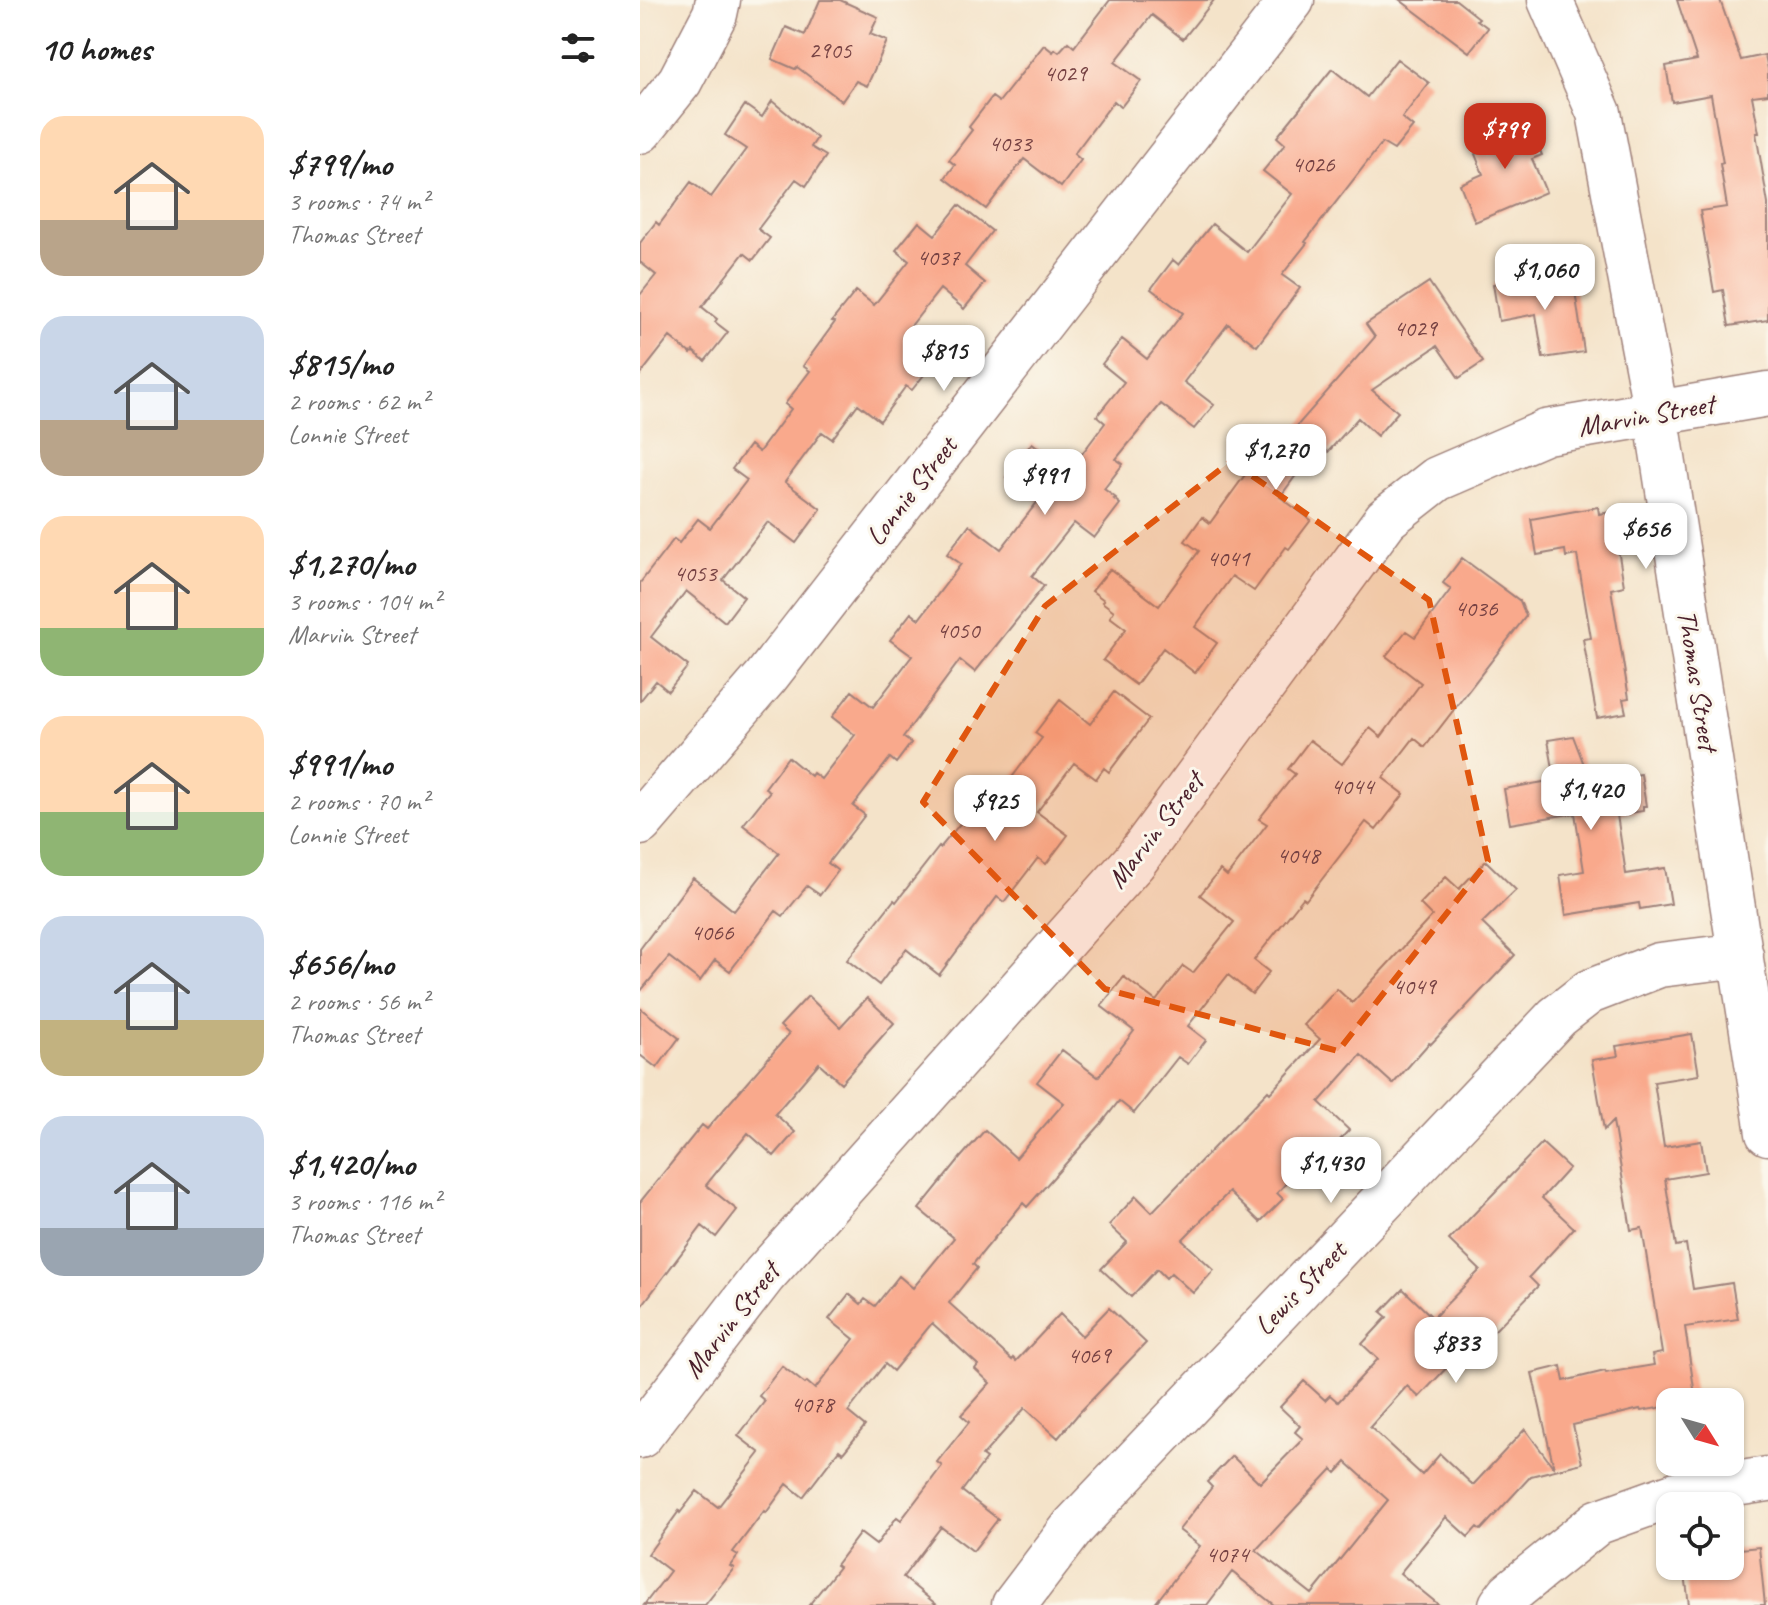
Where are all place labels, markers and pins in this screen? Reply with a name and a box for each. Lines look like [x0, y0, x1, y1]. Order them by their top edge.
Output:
pin: $799 [1458, 103, 1552, 171]
pin: $1,060 [1480, 244, 1610, 312]
pin: $815 [897, 325, 991, 393]
pin: $1,270 [1211, 424, 1341, 492]
pin: $991 [998, 449, 1092, 517]
pin: $656 [1599, 503, 1693, 571]
pin: $1,420 [1526, 764, 1656, 832]
pin: $925 [948, 775, 1042, 843]
pin: $1,430 [1266, 1137, 1396, 1205]
pin: $833 [1409, 1317, 1503, 1385]

